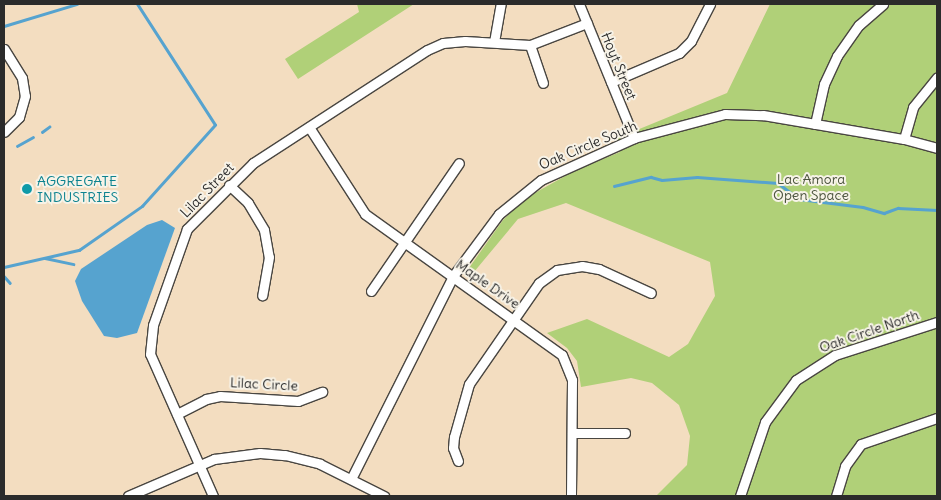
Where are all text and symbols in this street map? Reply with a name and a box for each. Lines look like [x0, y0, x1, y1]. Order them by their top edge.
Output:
street label: Hoyt Street [598, 30, 640, 102]
street label: Oak Circle South [536, 117, 640, 173]
street label: Lilac Street [177, 159, 237, 221]
park label: Lac Amora Open Space [773, 171, 849, 203]
place label: AGGREGATE INDUSTRIES [37, 173, 118, 206]
marker: AGGREGATE INDUSTRIES [21, 183, 33, 195]
street label: Maple Drive [453, 256, 523, 312]
street label: Oak Circle North [817, 306, 921, 356]
street label: Lilac Circle [230, 374, 298, 394]

